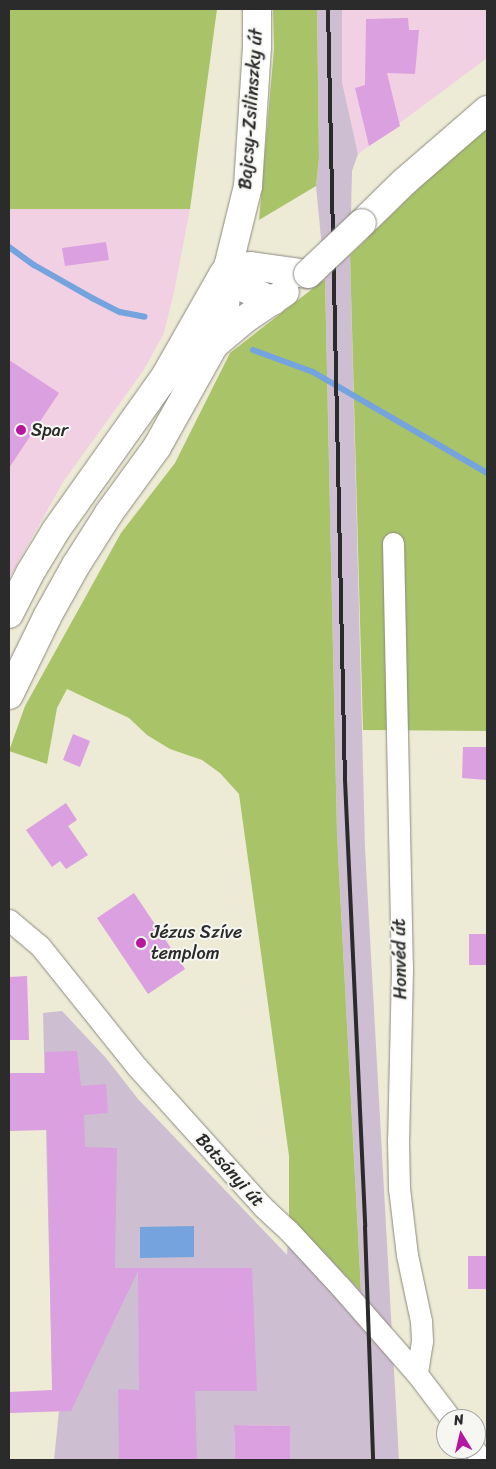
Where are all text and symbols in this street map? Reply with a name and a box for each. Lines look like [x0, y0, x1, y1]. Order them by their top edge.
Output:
street label: Bajcsy-Zsilinszky út [235, 27, 267, 191]
place label: Spar [31, 419, 68, 441]
marker: Spar [15, 424, 27, 436]
street label: Honvéd út [388, 918, 412, 1000]
place label: Jézus Szíve templom [151, 922, 242, 964]
marker: Jézus Szíve templom [135, 937, 147, 949]
street label: Batsányi út [191, 1129, 269, 1211]
text: N [452, 1407, 465, 1433]
north arrow [436, 1409, 486, 1459]

